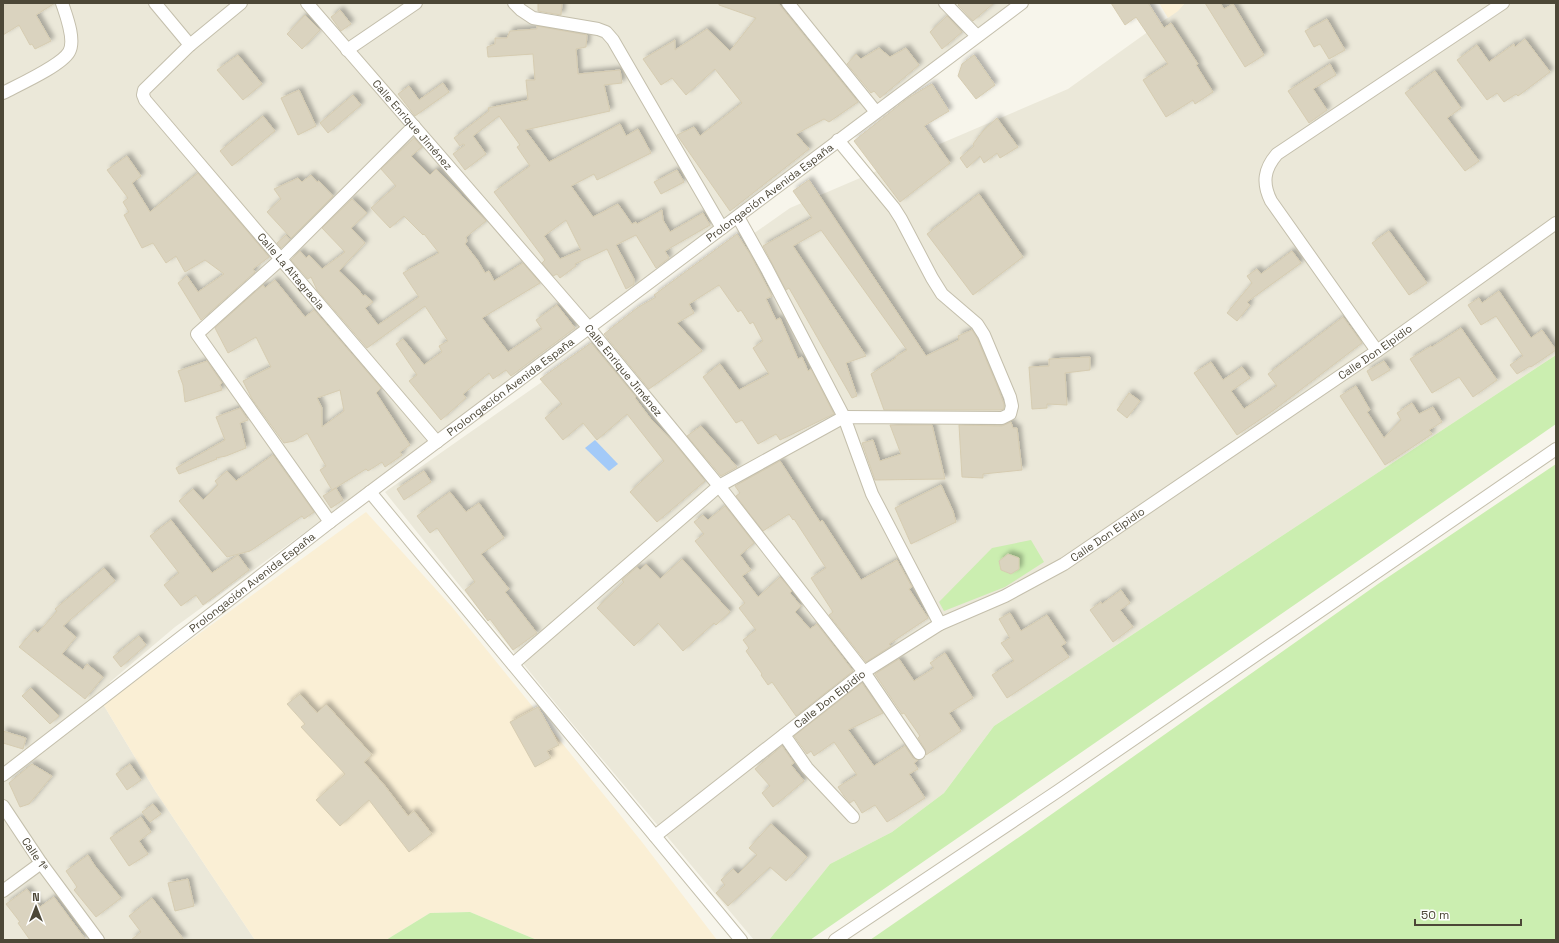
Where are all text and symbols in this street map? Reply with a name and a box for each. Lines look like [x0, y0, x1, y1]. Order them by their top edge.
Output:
street label: Calle Enrique Jiménez [369, 77, 456, 173]
street label: Prolongación Avenida España [703, 140, 837, 245]
street label: Calle La Altagracia [254, 230, 328, 313]
street label: Calle Enrique Jiménez [582, 321, 666, 419]
street label: Calle Don Elpidio [1335, 321, 1415, 382]
street label: Prolongación Avenida España [444, 334, 577, 439]
street label: Calle Don Elpidio [1067, 504, 1148, 565]
street label: Prolongación Avenida España [186, 529, 318, 635]
street label: Calle Don Elpidio [791, 666, 868, 731]
street label: Calle 1ª [19, 835, 51, 874]
north arrow [16, 887, 56, 927]
text: N [32, 890, 40, 904]
scale bar [1415, 901, 1521, 927]
text: 50 m [1421, 907, 1449, 923]

